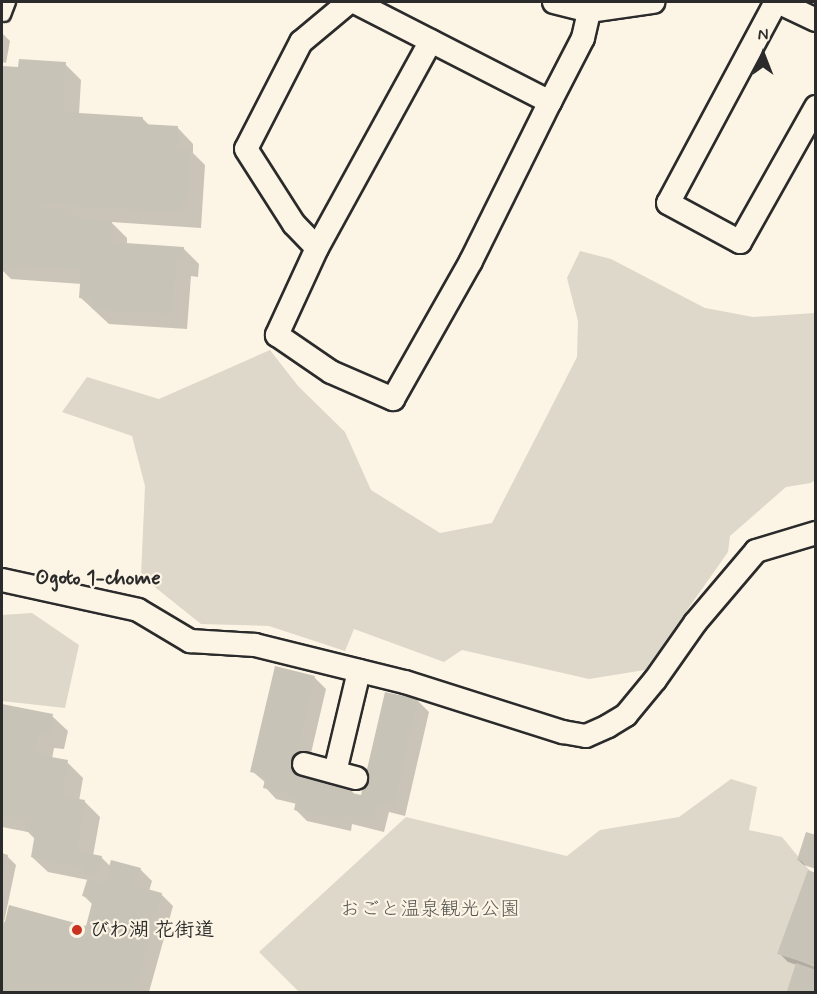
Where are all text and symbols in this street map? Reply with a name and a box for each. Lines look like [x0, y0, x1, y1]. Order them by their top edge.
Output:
north arrow [733, 24, 793, 84]
text: N [758, 25, 768, 46]
district label: Ogoto 1-chome [35, 565, 161, 591]
park label: おごと温泉観光公園 [340, 897, 520, 921]
place label: びわ湖 花街道 [89, 918, 214, 942]
marker: びわ湖 花街道 [70, 923, 84, 937]

